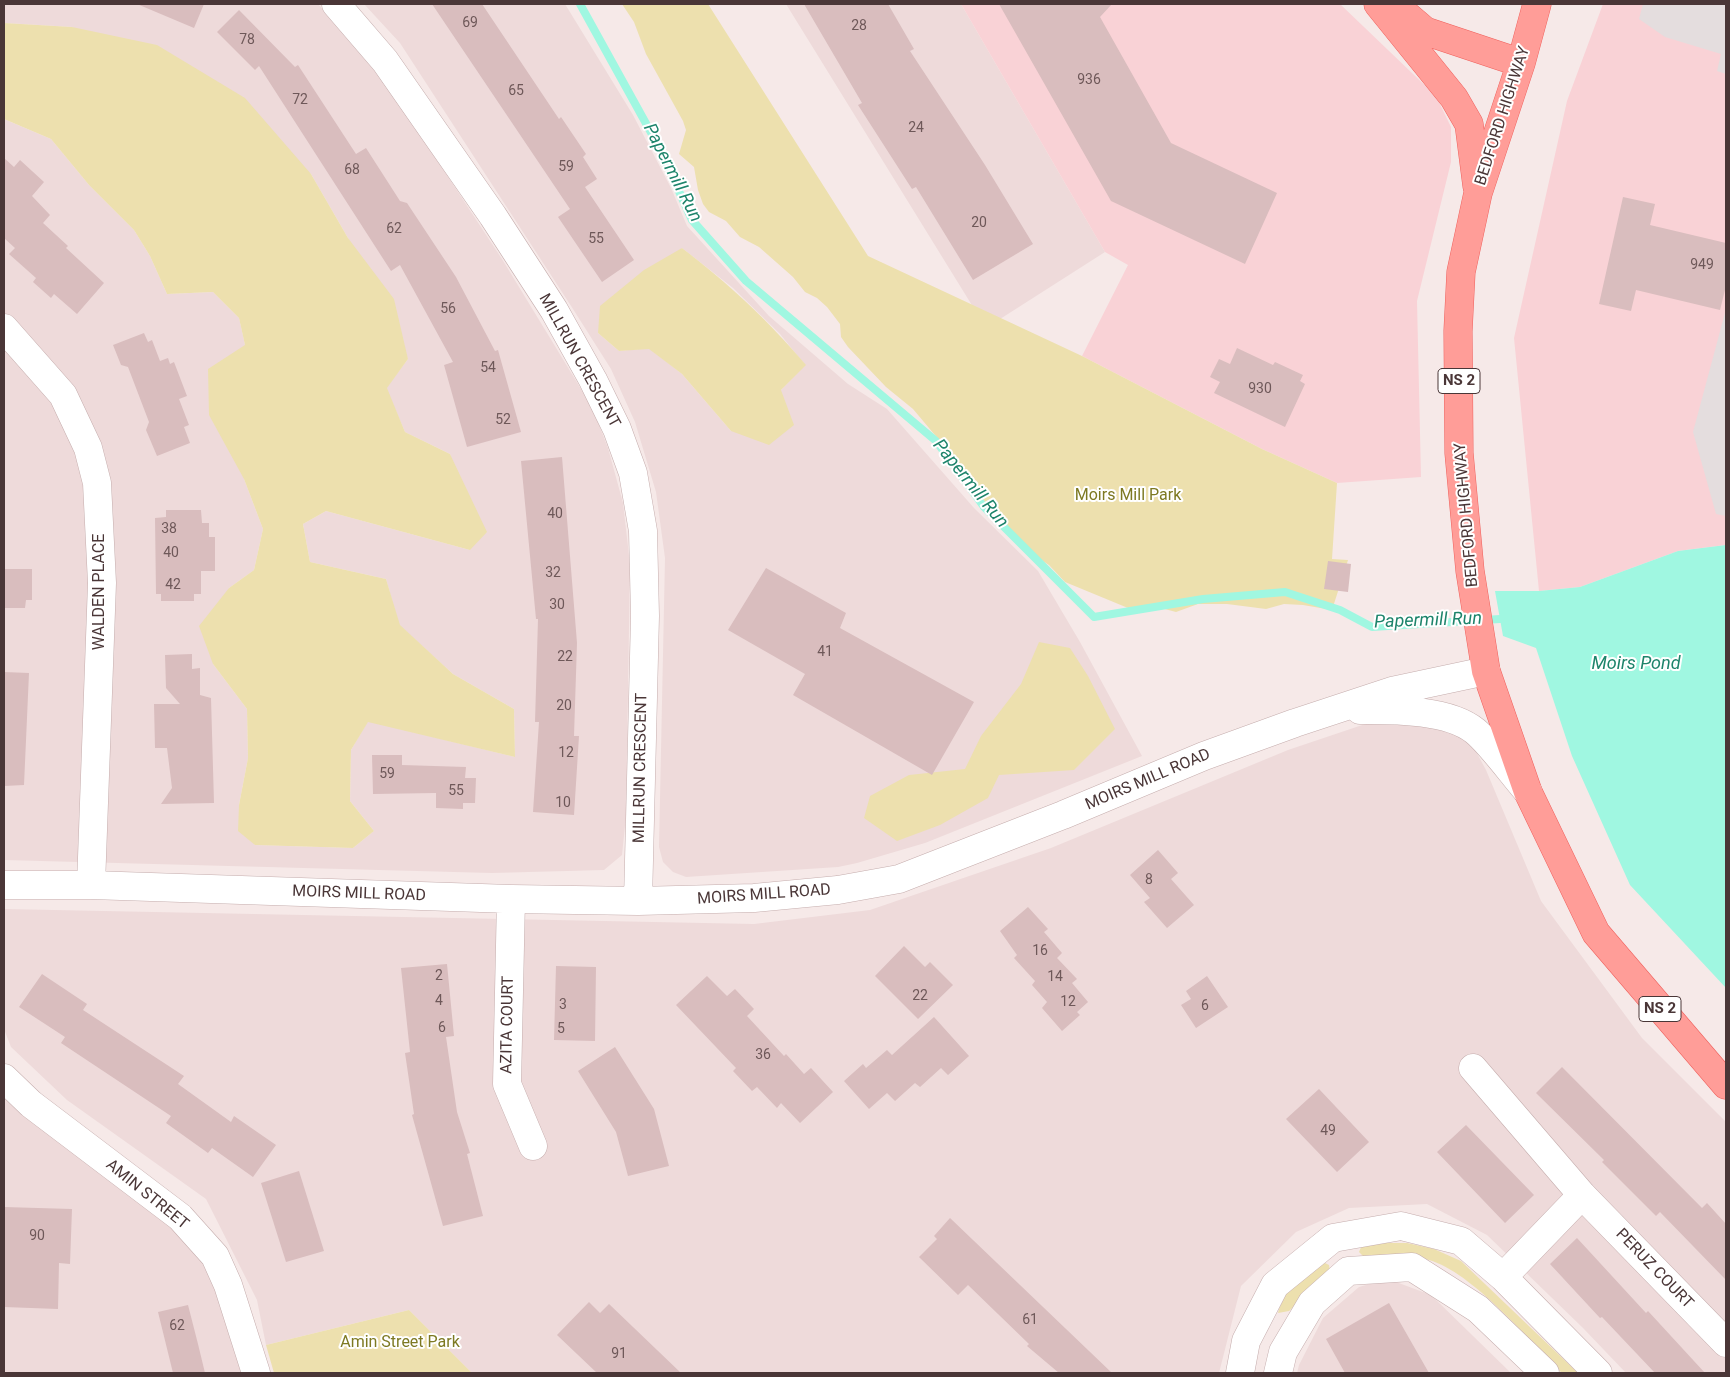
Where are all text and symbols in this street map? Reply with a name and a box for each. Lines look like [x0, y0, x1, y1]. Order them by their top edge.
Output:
house number: 69 [462, 15, 478, 31]
house number: 28 [851, 18, 867, 34]
house number: 78 [239, 32, 255, 48]
street label: BEDFORD HIGHWAY [1471, 44, 1535, 188]
house number: 936 [1077, 72, 1101, 88]
house number: 65 [508, 83, 524, 99]
house number: 72 [292, 92, 308, 108]
water label: Papermill Run [638, 120, 706, 226]
house number: 24 [908, 120, 924, 136]
house number: 59 [558, 159, 574, 175]
house number: 68 [344, 162, 360, 178]
house number: 20 [971, 215, 987, 231]
house number: 62 [386, 221, 402, 237]
house number: 55 [588, 231, 604, 247]
house number: 949 [1690, 257, 1714, 273]
street label: MILLRUN CRESCENT [534, 291, 624, 431]
house number: 56 [440, 301, 456, 317]
house number: 54 [480, 360, 496, 376]
road number: NS 2 [1438, 368, 1480, 394]
house number: 930 [1248, 381, 1272, 397]
house number: 52 [495, 412, 511, 428]
water label: Papermill Run [928, 435, 1012, 533]
street label: BEDFORD HIGHWAY [1451, 442, 1483, 588]
park label: Moirs Mill Park [1075, 486, 1181, 506]
house number: 40 [547, 506, 563, 522]
house number: 38 [161, 521, 177, 537]
street label: WALDEN PLACE [90, 534, 110, 650]
house number: 40 [163, 545, 179, 561]
house number: 32 [545, 565, 561, 581]
house number: 42 [165, 577, 181, 593]
house number: 30 [549, 597, 565, 613]
water label: Papermill Run [1374, 608, 1482, 634]
house number: 41 [817, 644, 833, 660]
house number: 22 [557, 649, 573, 665]
water label: Moirs Pond [1591, 653, 1681, 675]
street label: MILLRUN CRESCENT [630, 693, 652, 843]
house number: 20 [556, 698, 572, 714]
house number: 12 [558, 745, 574, 761]
street label: MOIRS MILL ROAD [1083, 745, 1213, 815]
house number: 59 [379, 766, 395, 782]
house number: 55 [448, 783, 464, 799]
house number: 10 [555, 795, 571, 811]
house number: 8 [1145, 872, 1153, 888]
street label: MOIRS MILL ROAD [697, 881, 831, 909]
street label: MOIRS MILL ROAD [292, 882, 426, 906]
house number: 16 [1032, 943, 1048, 959]
house number: 2 [435, 968, 443, 984]
house number: 14 [1047, 969, 1063, 985]
street label: AZITA COURT [498, 976, 518, 1074]
house number: 22 [912, 988, 928, 1004]
house number: 4 [435, 993, 443, 1009]
house number: 12 [1060, 994, 1076, 1010]
road number: NS 2 [1639, 996, 1681, 1022]
house number: 3 [559, 997, 567, 1013]
house number: 6 [1201, 998, 1209, 1014]
house number: 6 [438, 1020, 446, 1036]
house number: 5 [557, 1021, 565, 1037]
house number: 36 [755, 1047, 771, 1063]
house number: 49 [1320, 1123, 1336, 1139]
street label: AMIN STREET [102, 1156, 192, 1234]
street label: PERUZ COURT [1611, 1225, 1697, 1313]
house number: 90 [29, 1228, 45, 1244]
house number: 61 [1022, 1312, 1038, 1328]
house number: 62 [169, 1318, 185, 1334]
park label: Amin Street Park [340, 1333, 460, 1353]
house number: 91 [611, 1346, 627, 1362]

